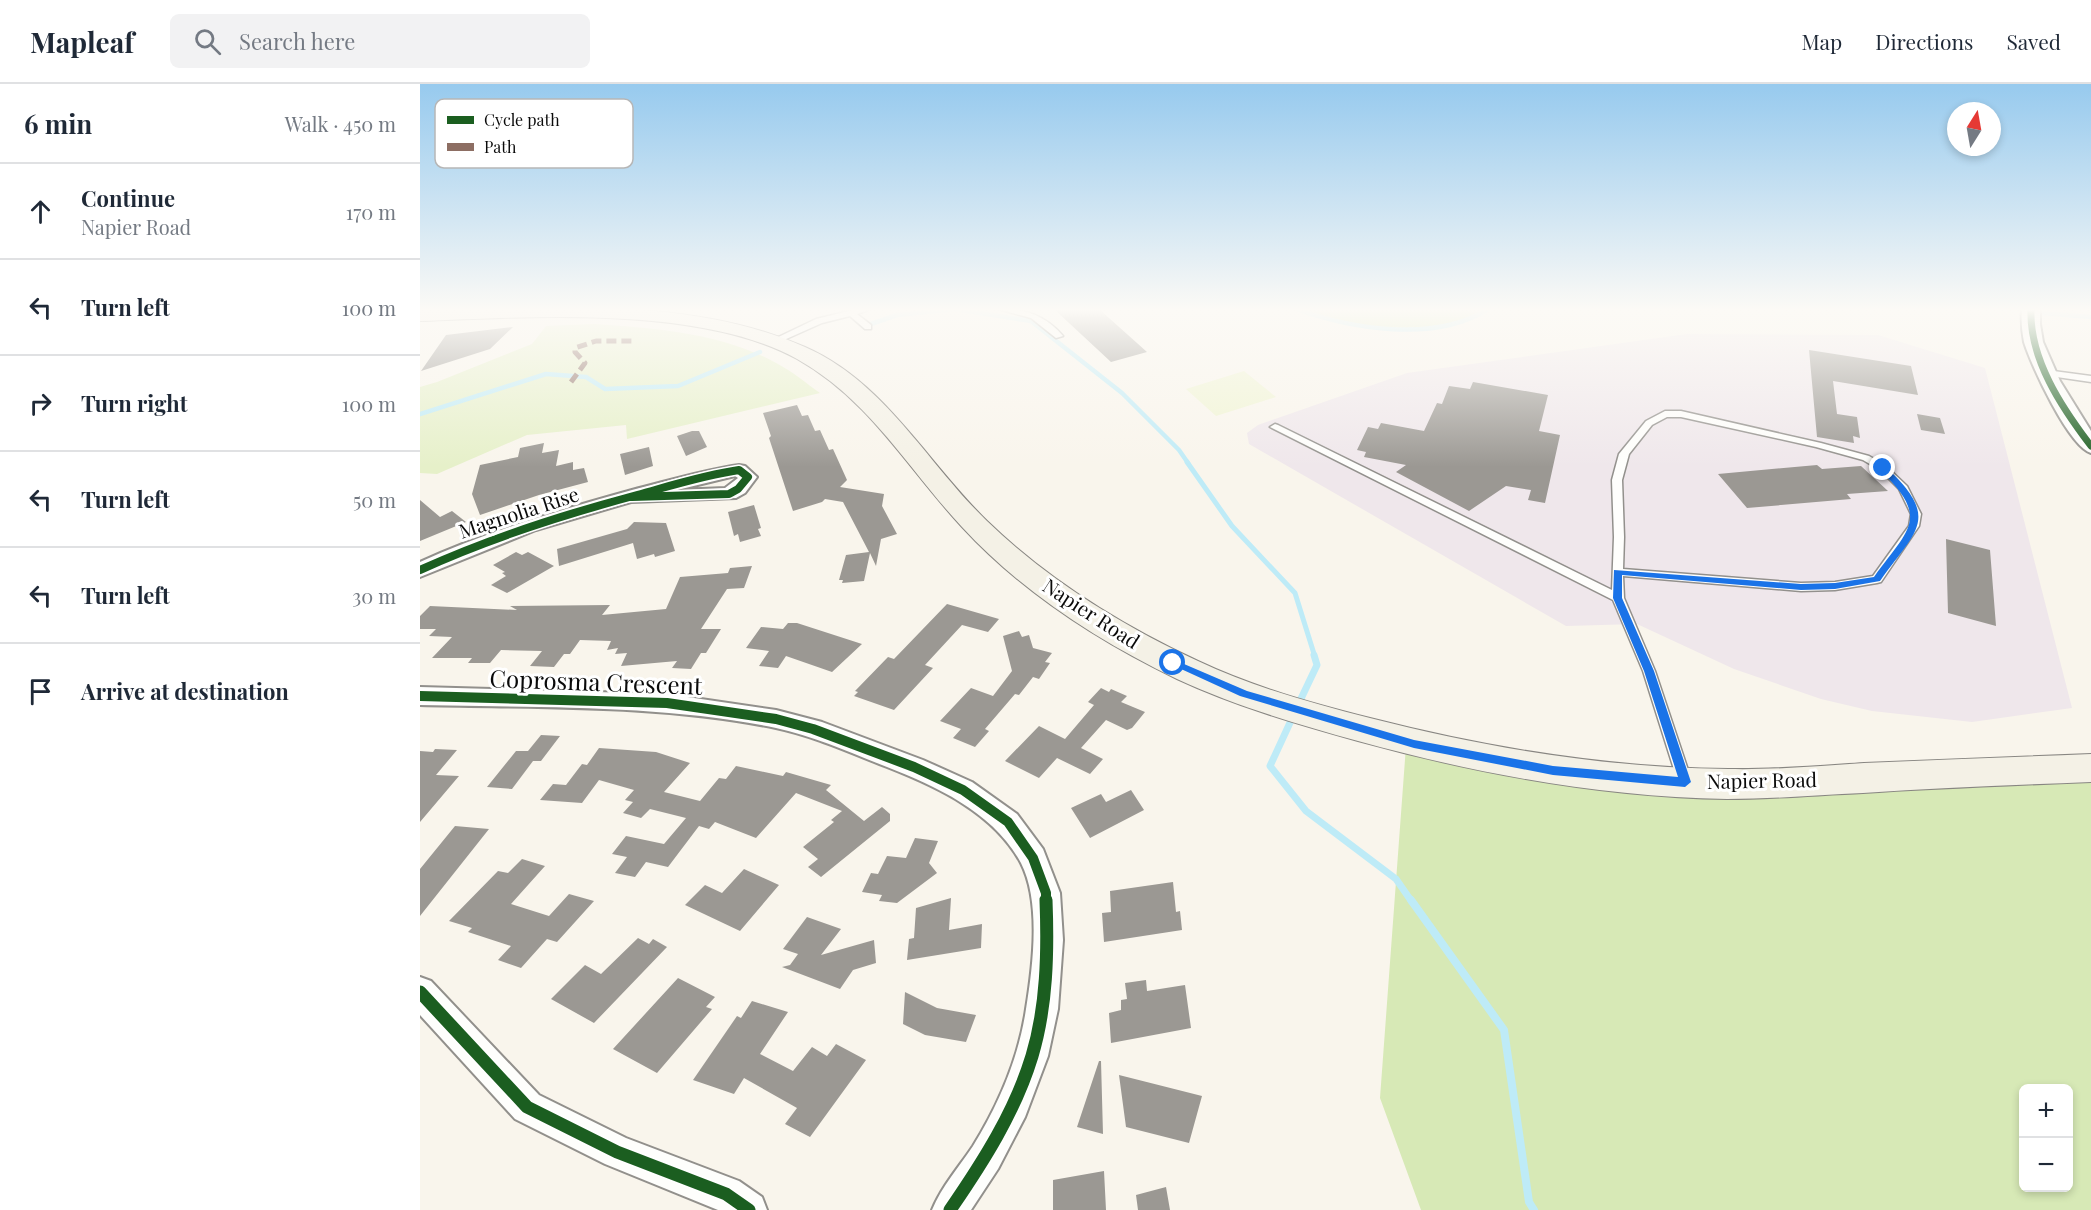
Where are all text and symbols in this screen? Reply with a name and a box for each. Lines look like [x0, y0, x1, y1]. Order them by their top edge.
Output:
search box [170, 14, 590, 68]
text: Mapleaf [30, 23, 134, 60]
icon: search [191, 25, 224, 58]
text: Search here [239, 26, 355, 56]
text: Map [1801, 27, 1842, 55]
text: Directions [1875, 27, 1973, 55]
text: Saved [2006, 27, 2061, 55]
legend [435, 99, 633, 168]
north arrow [1947, 102, 2001, 156]
text: 6 min [24, 106, 92, 141]
text: Cycle path [484, 109, 560, 130]
text: Walk · 450 m [285, 110, 396, 137]
text: Path [484, 136, 517, 157]
text: Continue [81, 183, 175, 213]
icon: ahead [24, 195, 57, 228]
text: 170 m [346, 198, 396, 225]
text: Napier Road [81, 213, 191, 240]
icon: left [24, 291, 57, 324]
text: Turn left [81, 292, 170, 322]
text: 100 m [342, 294, 396, 321]
icon: right [24, 387, 57, 420]
text: Turn right [81, 388, 187, 418]
text: 100 m [342, 390, 396, 417]
route end [1869, 454, 1895, 480]
street label: Magnolia Rise [455, 479, 582, 544]
icon: left [24, 483, 57, 516]
text: Turn left [81, 484, 170, 514]
text: 50 m [353, 486, 396, 513]
street label: Napier Road [1038, 571, 1146, 654]
icon: left [24, 579, 57, 612]
text: Turn left [81, 580, 170, 610]
text: 30 m [352, 582, 396, 609]
route start [1159, 649, 1185, 675]
street label: Coprosma Crescent [489, 661, 703, 701]
icon: arrive [24, 675, 57, 708]
text: Arrive at destination [81, 676, 289, 706]
street label: Napier Road [1707, 765, 1818, 794]
map controls [2019, 1084, 2073, 1192]
button: + [2019, 1084, 2073, 1138]
button: − [2019, 1138, 2073, 1192]

